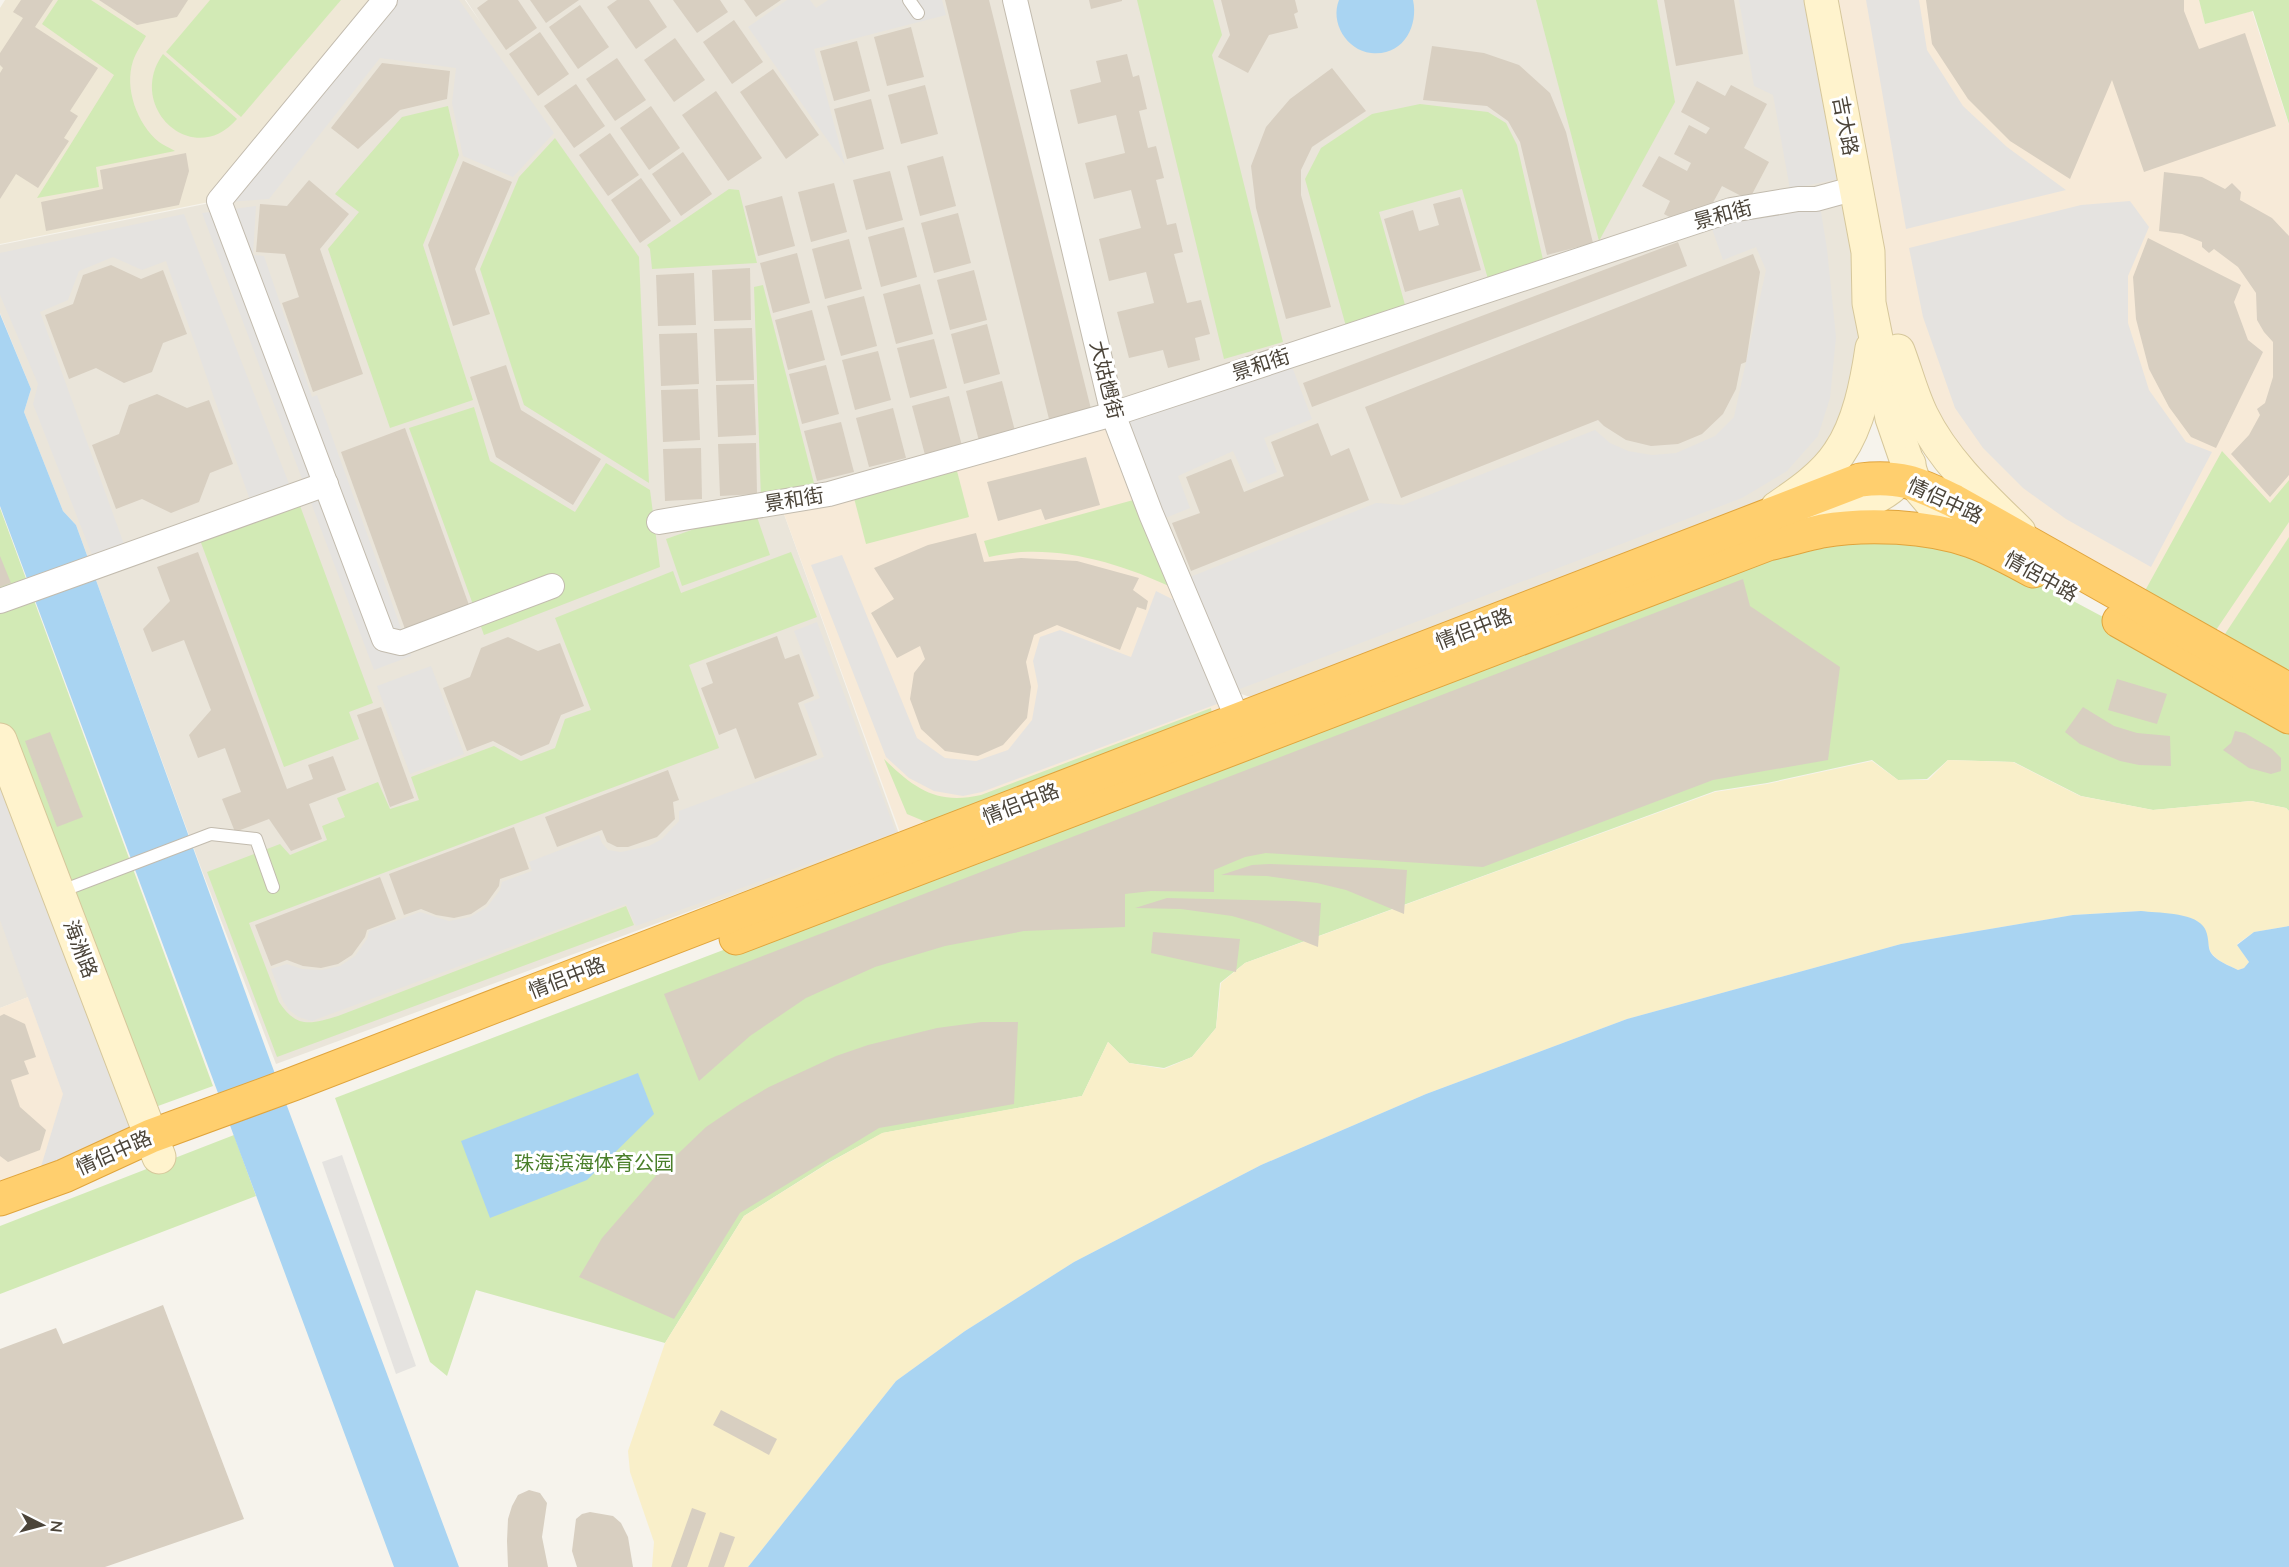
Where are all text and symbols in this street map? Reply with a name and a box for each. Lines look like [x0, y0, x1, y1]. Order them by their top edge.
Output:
street label: 吉大路 [1826, 94, 1864, 158]
street label: 景和街 [1691, 194, 1755, 236]
street label: 大姑乸街 [1083, 338, 1129, 422]
street label: 景和街 [1228, 343, 1294, 387]
street label: 情侣中路 [1903, 472, 1987, 530]
street label: 景和街 [762, 482, 826, 518]
street label: 情侶中路 [1999, 546, 2083, 608]
street label: 情侣中路 [1432, 602, 1516, 656]
street label: 情侣中路 [979, 777, 1063, 831]
street label: 海洲路 [57, 916, 103, 982]
street label: 情侣中路 [525, 951, 609, 1005]
street label: 情侣中路 [72, 1124, 156, 1182]
park label: 珠海滨海体育公园 [514, 1150, 674, 1177]
north arrow [12, 1495, 72, 1555]
text: N [44, 1519, 67, 1534]

